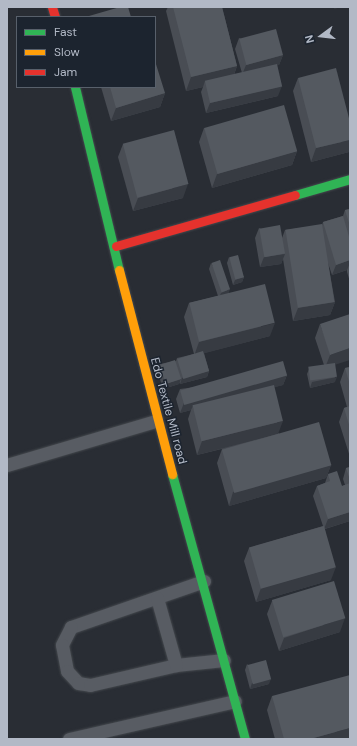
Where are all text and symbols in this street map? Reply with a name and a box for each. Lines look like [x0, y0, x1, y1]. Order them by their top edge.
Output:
legend [16, 16, 156, 88]
north arrow [301, 16, 341, 56]
text: Fast [54, 24, 77, 40]
text: N [302, 33, 317, 45]
text: Slow [54, 44, 80, 60]
text: Jam [54, 64, 77, 80]
street label: Edo Textile Mill road [147, 356, 189, 466]

